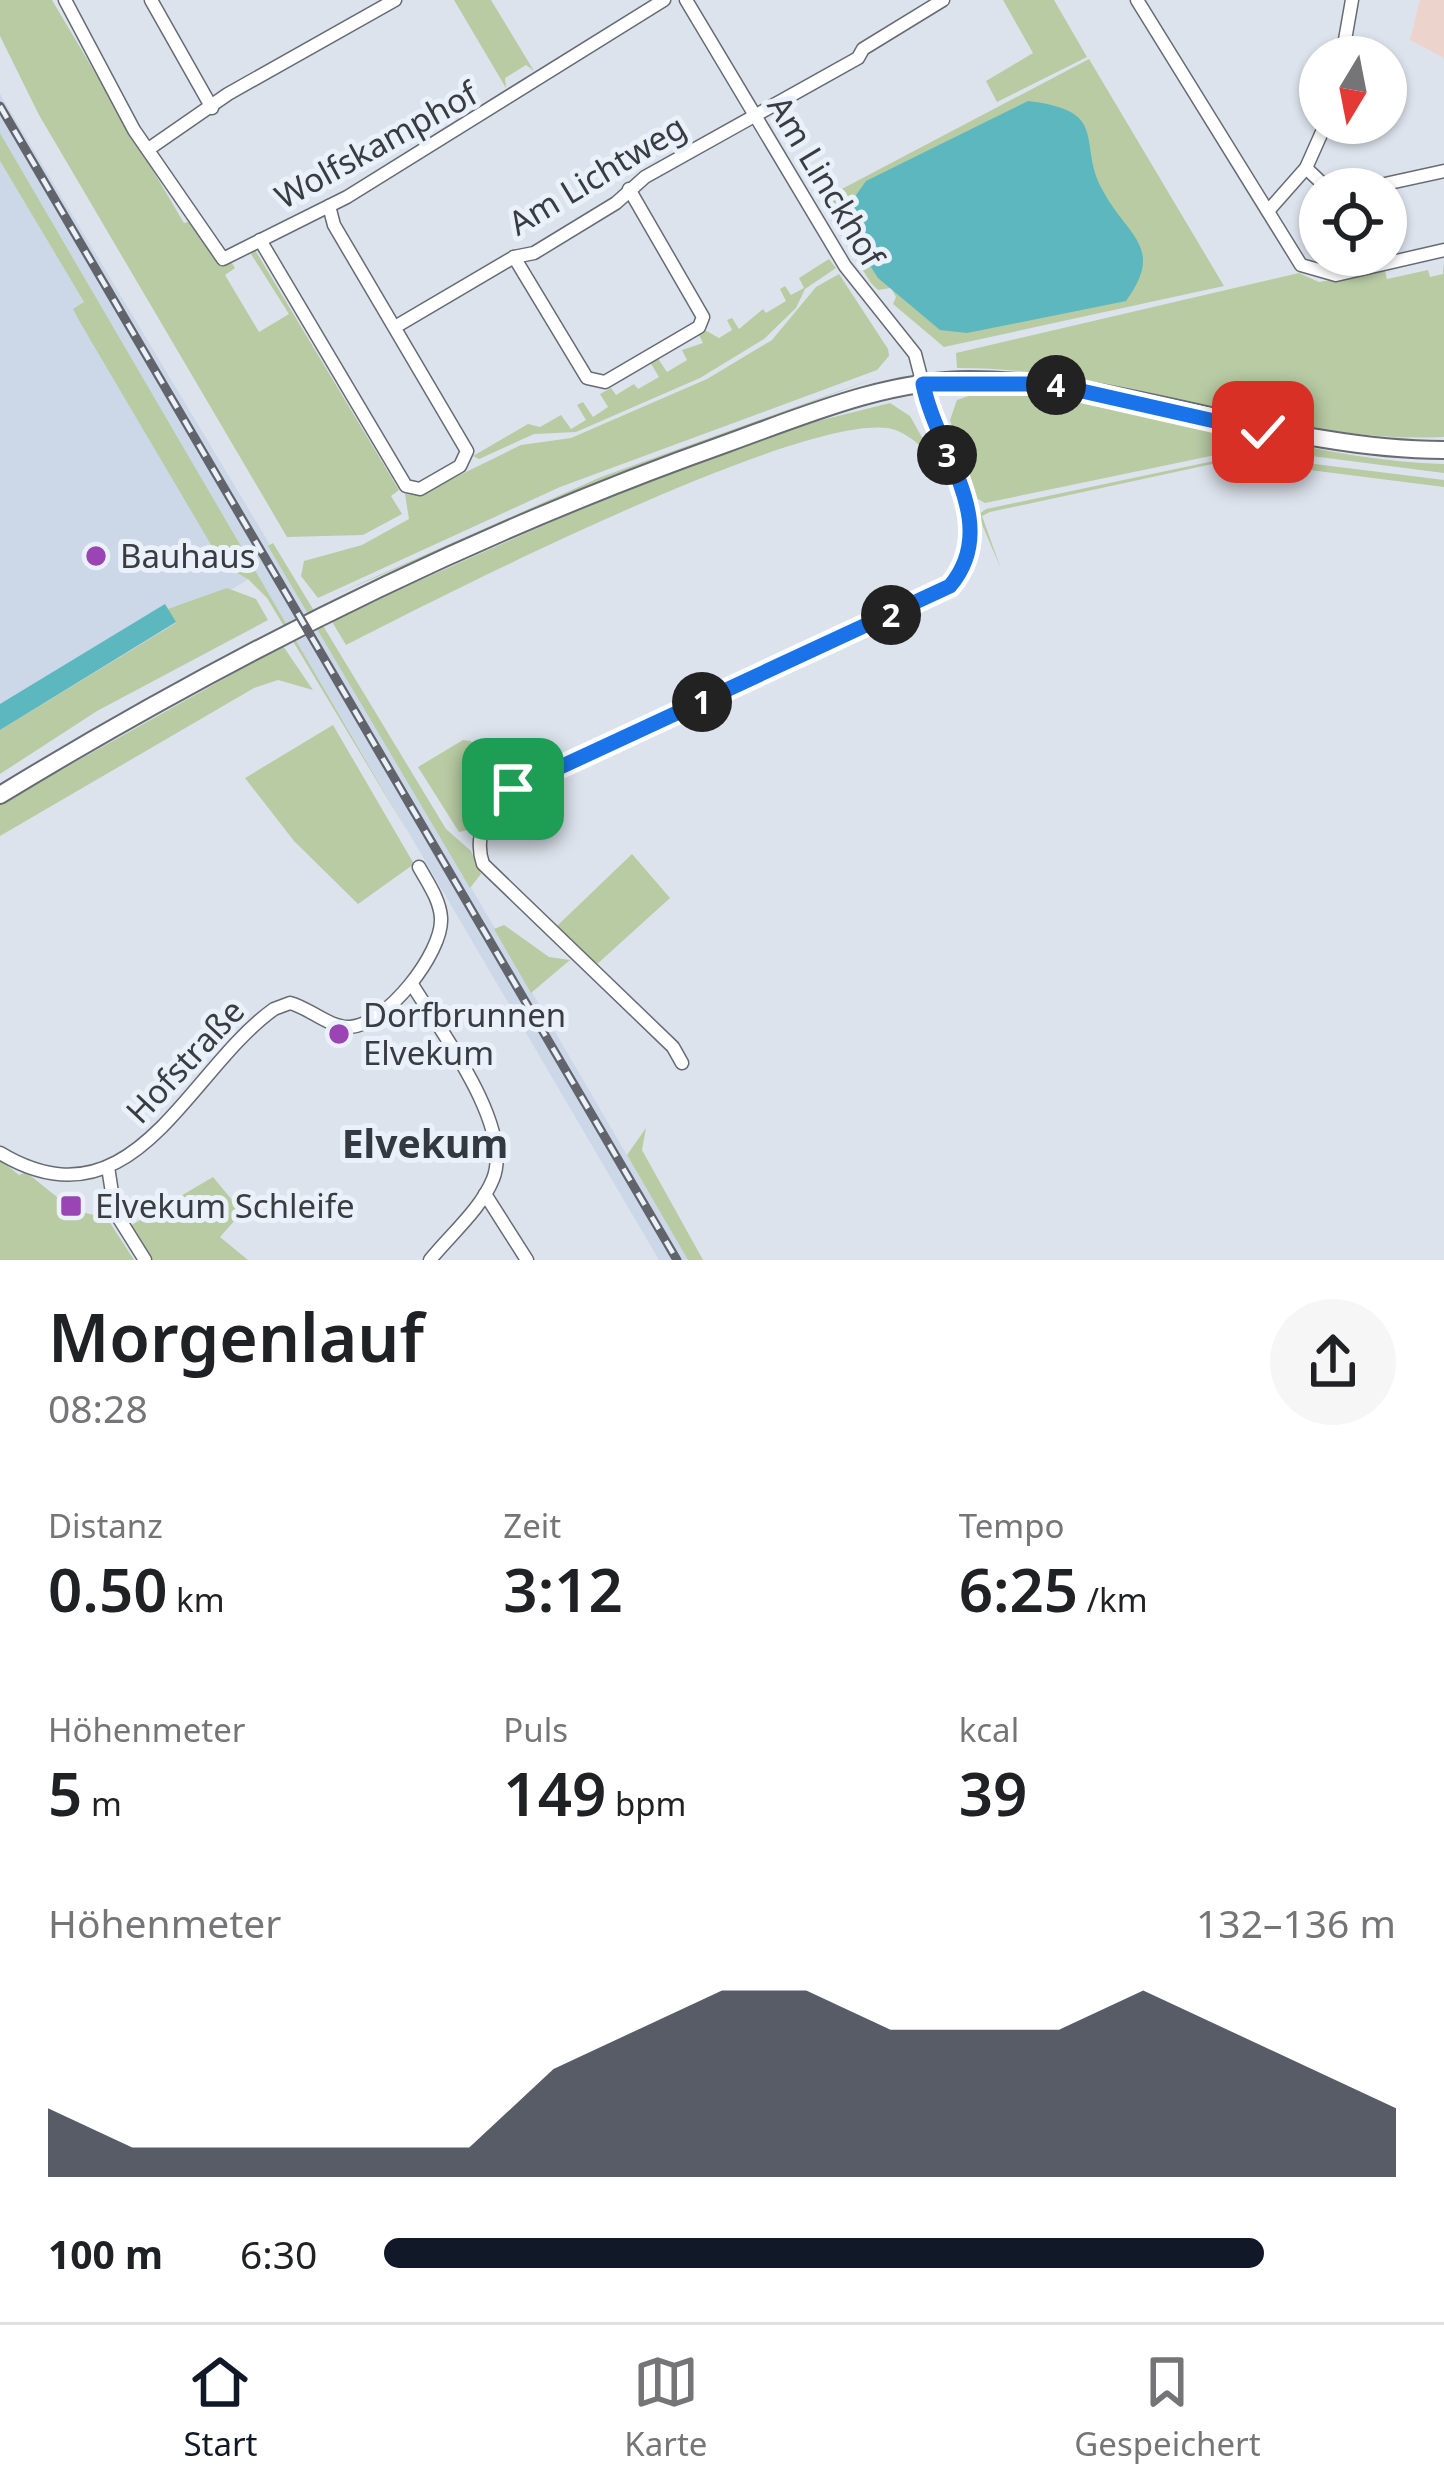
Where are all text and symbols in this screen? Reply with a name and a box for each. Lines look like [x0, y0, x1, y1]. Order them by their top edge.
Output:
north arrow [1299, 36, 1407, 144]
map controls [1299, 36, 1407, 276]
street label: Wolfskamphof [267, 70, 486, 219]
street label: Am Linckhof [758, 87, 896, 276]
street label: Am Lichtweg [500, 104, 694, 245]
button: locate [1299, 168, 1407, 276]
pin: 4 [1026, 355, 1086, 415]
text: 4 [1047, 362, 1065, 407]
pin [1212, 381, 1314, 483]
icon: check [1230, 399, 1296, 465]
pin: 3 [917, 425, 977, 485]
text: 3 [938, 432, 956, 477]
place label: Bauhaus [120, 533, 255, 578]
marker: Bauhaus [83, 543, 109, 569]
pin: 2 [861, 585, 921, 645]
text: 2 [882, 592, 900, 637]
pin: 1 [672, 672, 732, 732]
text: 1 [693, 679, 711, 724]
pin [462, 738, 564, 840]
icon: arrive [480, 756, 546, 822]
street label: Hofstraße [116, 989, 254, 1132]
place label: Dorfbrunnen Elvekum [363, 992, 566, 1075]
marker: Dorfbrunnen Elvekum [326, 1021, 352, 1047]
district label: Elvekum [342, 1116, 508, 1169]
place label: Elvekum Schleife [95, 1183, 355, 1228]
marker: Elvekum Schleife [58, 1193, 84, 1219]
text: Morgenlauf [48, 1291, 424, 1381]
button: share [1270, 1299, 1396, 1425]
text: 08:28 [48, 1381, 148, 1434]
text: Distanz [48, 1503, 163, 1548]
text: Zeit [503, 1503, 561, 1548]
text: Tempo [959, 1503, 1064, 1548]
text: 0.50 [48, 1548, 168, 1630]
text: 3:12 [503, 1548, 623, 1630]
text: 6:25 [959, 1548, 1078, 1630]
text: km [168, 1577, 225, 1622]
text: /km [1078, 1577, 1148, 1622]
text: Höhenmeter [48, 1707, 245, 1752]
text: Puls [503, 1707, 568, 1752]
text: kcal [959, 1707, 1019, 1752]
text: 5 [48, 1752, 82, 1834]
text: 149 [503, 1752, 606, 1834]
text: 39 [959, 1752, 1027, 1834]
text: m [82, 1781, 122, 1826]
text: bpm [606, 1781, 686, 1826]
text: Höhenmeter [48, 1896, 281, 1949]
text: 132–136 m [1196, 1896, 1396, 1949]
text: 100 m [48, 2227, 163, 2280]
text: 6:30 [240, 2227, 317, 2280]
tab: Start [183, 2349, 258, 2466]
tab: Karte [624, 2349, 707, 2466]
tab: Gespeichert [1074, 2349, 1261, 2466]

